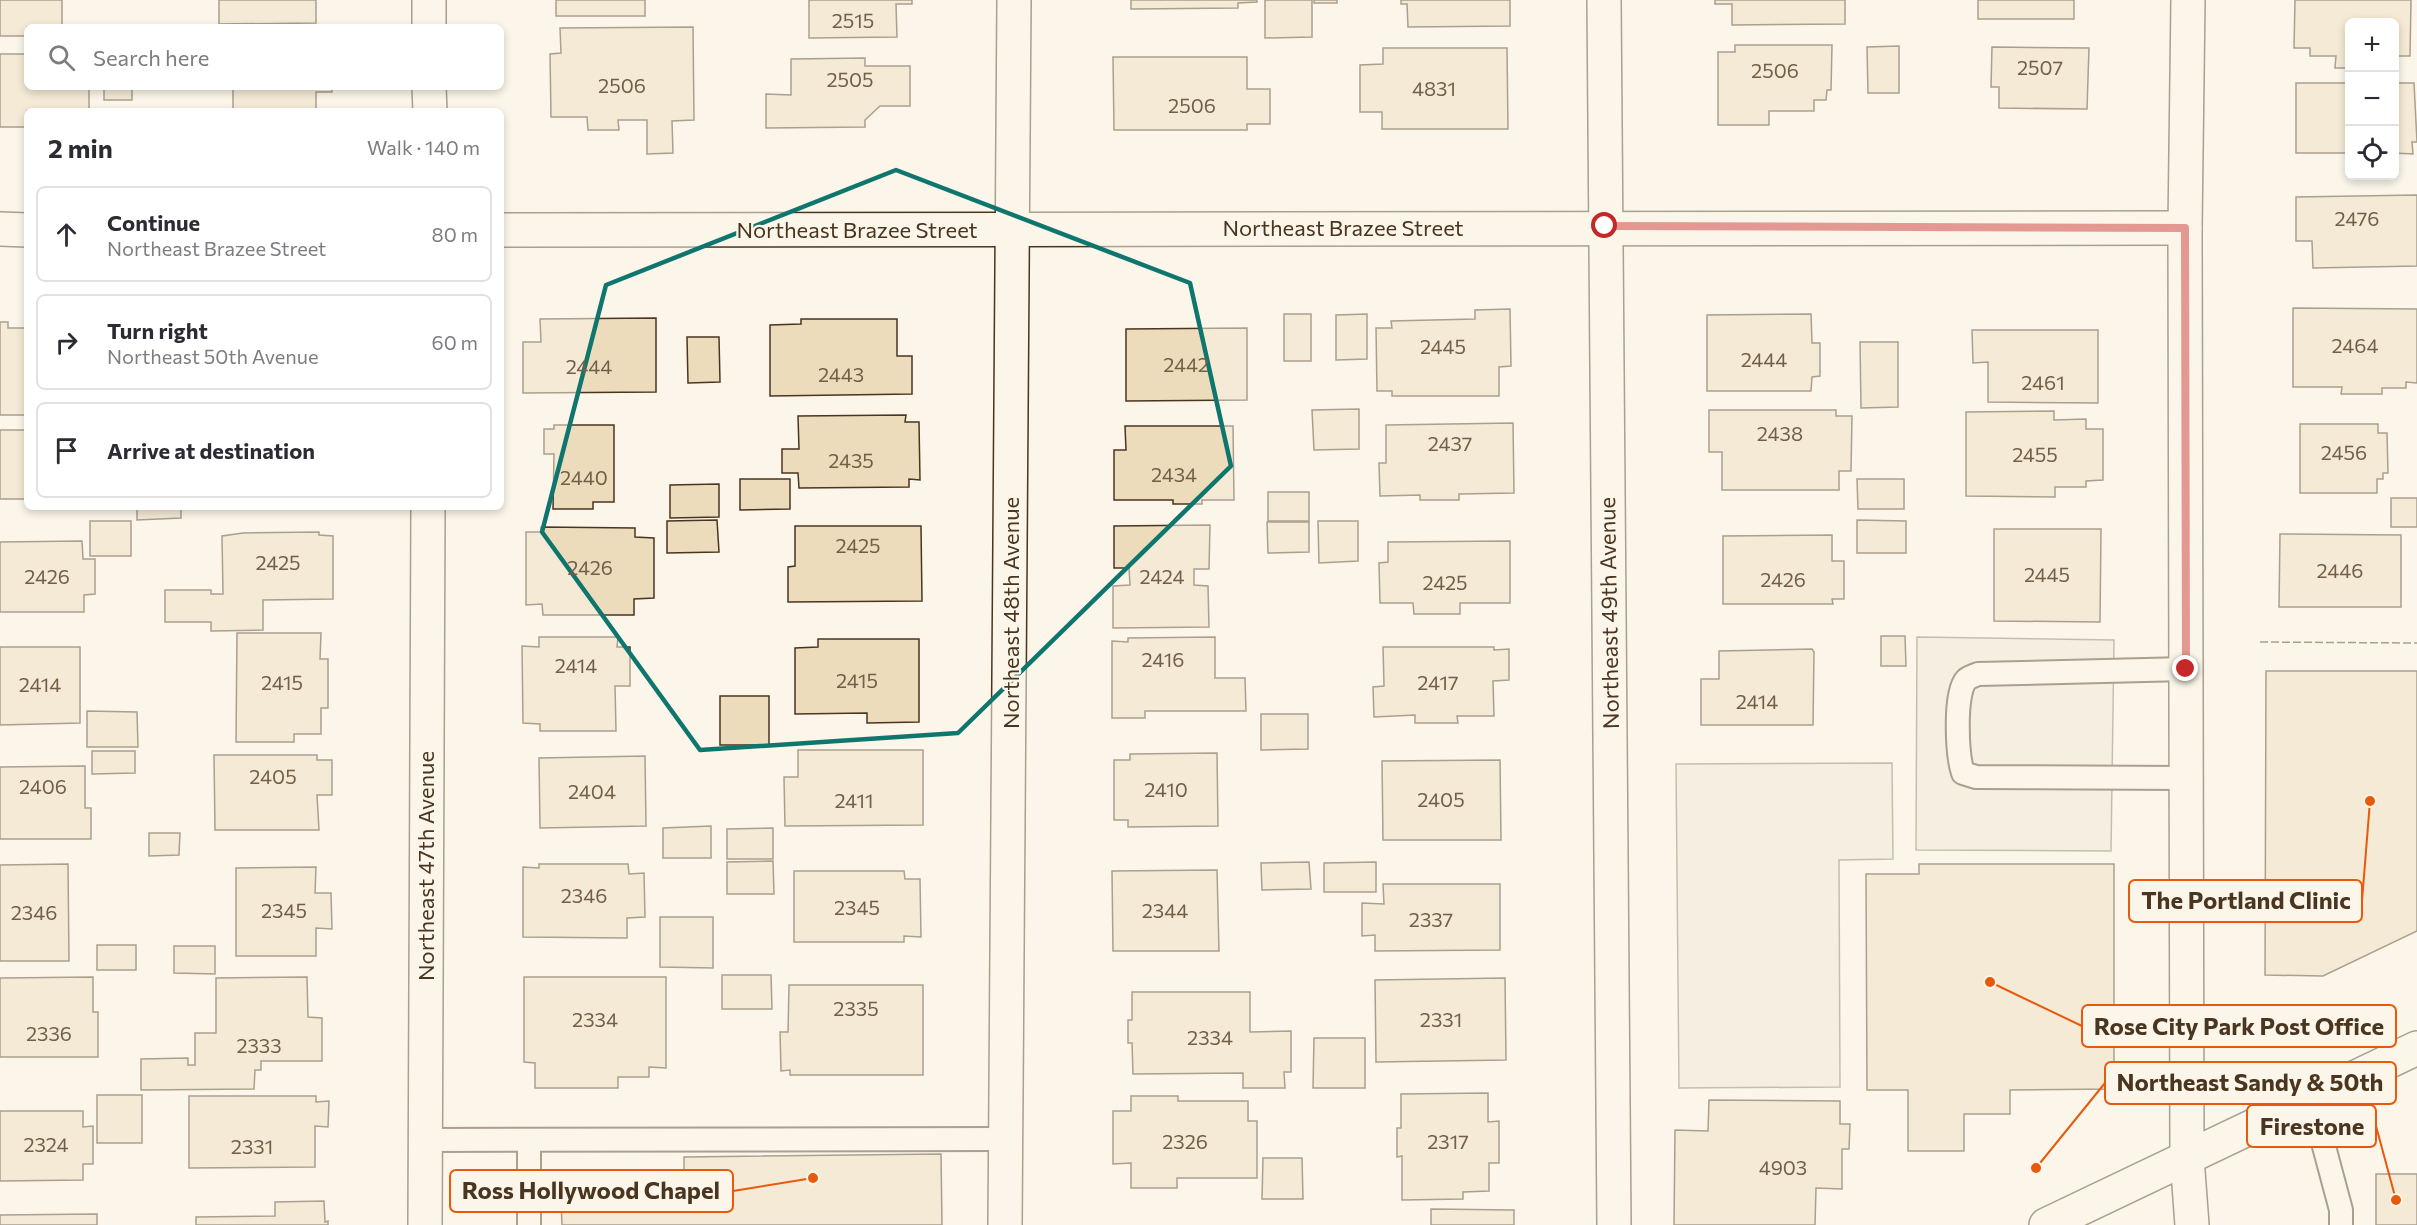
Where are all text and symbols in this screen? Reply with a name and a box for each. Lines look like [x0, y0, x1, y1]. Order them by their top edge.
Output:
house number: 2515 [832, 8, 874, 32]
map controls [2345, 18, 2399, 180]
button: + [2345, 18, 2399, 72]
search box [24, 24, 504, 90]
icon: search [45, 41, 78, 74]
text: Search here [93, 44, 209, 71]
house number: 2507 [2017, 55, 2063, 79]
house number: 2506 [1751, 58, 1799, 82]
house number: 2505 [826, 67, 874, 91]
button: − [2345, 72, 2399, 126]
house number: 2506 [598, 73, 646, 97]
house number: 4831 [1412, 76, 1456, 100]
house number: 2506 [1168, 93, 1216, 117]
button: locate [2345, 126, 2399, 180]
text: 2 min [48, 132, 113, 163]
text: Walk · 140 m [367, 135, 480, 159]
house number: 2476 [2335, 206, 2380, 230]
text: Continue [107, 209, 200, 236]
route start [1591, 212, 1617, 238]
street label: Northeast Brazee Street [1222, 214, 1464, 241]
street label: Northeast Brazee Street [736, 216, 978, 243]
icon: ahead [50, 218, 83, 251]
text: 80 m [432, 222, 478, 246]
text: Northeast Brazee Street [107, 236, 326, 260]
text: Turn right [107, 317, 208, 344]
icon: right [50, 326, 83, 359]
text: 60 m [432, 330, 478, 354]
house number: 2464 [2332, 333, 2378, 357]
house number: 2445 [1420, 334, 1466, 358]
text: Northeast 50th Avenue [107, 344, 318, 368]
house number: 2444 [1741, 347, 1787, 371]
house number: 2442 [1163, 352, 1209, 376]
house number: 2444 [566, 354, 612, 378]
house number: 2443 [818, 362, 864, 386]
house number: 2461 [2021, 370, 2065, 394]
house number: 2438 [1757, 421, 1803, 445]
house number: 2437 [1428, 431, 1472, 455]
icon: arrive [50, 434, 83, 467]
text: Arrive at destination [107, 437, 315, 464]
house number: 2456 [2321, 440, 2367, 464]
house number: 2455 [2012, 442, 2058, 466]
house number: 2435 [828, 448, 874, 472]
house number: 2434 [1151, 462, 1197, 486]
house number: 2440 [560, 465, 608, 489]
street label: Northeast 48th Avenue [997, 497, 1024, 729]
street label: Northeast 49th Avenue [1593, 497, 1624, 729]
house number: 2425 [835, 533, 881, 557]
house number: 2425 [255, 550, 301, 574]
house number: 2426 [567, 555, 613, 579]
house number: 2446 [2317, 558, 2363, 582]
house number: 2445 [2024, 562, 2070, 586]
house number: 2426 [24, 564, 70, 588]
house number: 2424 [1139, 564, 1185, 588]
house number: 2426 [1760, 567, 1806, 591]
house number: 2425 [1422, 570, 1468, 594]
house number: 2416 [1142, 647, 1184, 671]
house number: 2414 [555, 653, 597, 677]
route end [2172, 655, 2198, 681]
house number: 2415 [836, 668, 878, 692]
house number: 2415 [261, 670, 303, 694]
house number: 2417 [1417, 670, 1459, 694]
house number: 2414 [19, 672, 61, 696]
house number: 2414 [1736, 689, 1778, 713]
street label: Northeast 47th Avenue [412, 751, 439, 981]
house number: 2405 [249, 764, 297, 788]
house number: 2406 [19, 774, 67, 798]
house number: 2410 [1144, 777, 1188, 801]
house number: 2404 [568, 779, 616, 803]
house number: 2405 [1417, 787, 1465, 811]
house number: 2411 [834, 788, 874, 812]
callout: The Portland Clinic [2129, 880, 2362, 922]
house number: 2346 [561, 883, 607, 907]
text: The Portland Clinic [2141, 885, 2351, 914]
house number: 2345 [834, 895, 880, 919]
house number: 2345 [261, 898, 307, 922]
house number: 2344 [1142, 898, 1188, 922]
house number: 2346 [11, 900, 57, 924]
house number: 2337 [1409, 907, 1453, 931]
house number: 2335 [833, 996, 879, 1020]
callout: Rose City Park Post Office [2082, 1005, 2396, 1047]
house number: 2334 [572, 1007, 618, 1031]
house number: 2331 [1420, 1007, 1462, 1031]
text: Rose City Park Post Office [2094, 1011, 2384, 1040]
house number: 2336 [26, 1021, 72, 1045]
house number: 2334 [1187, 1025, 1233, 1049]
house number: 2333 [236, 1033, 282, 1057]
callout: Northeast Sandy & 50th [2105, 1062, 2396, 1104]
text: Northeast Sandy & 50th [2117, 1067, 2383, 1096]
callout: Firestone [2247, 1105, 2376, 1147]
text: Firestone [2260, 1111, 2364, 1140]
house number: 2326 [1162, 1129, 1208, 1153]
house number: 2317 [1427, 1129, 1469, 1153]
house number: 2324 [23, 1132, 69, 1156]
house number: 2331 [231, 1134, 273, 1158]
house number: 4903 [1759, 1155, 1807, 1179]
callout: Ross Hollywood Chapel [450, 1170, 733, 1212]
text: Ross Hollywood Chapel [462, 1175, 720, 1204]

